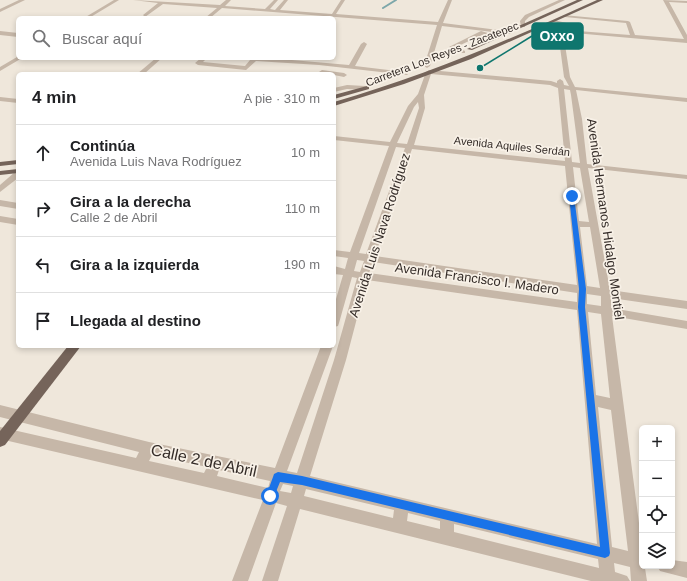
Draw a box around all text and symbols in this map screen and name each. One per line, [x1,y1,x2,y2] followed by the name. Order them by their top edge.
[16,16,336,60] search box
[364,19,521,89] street label: Carretera Los Reyes - Zacatepec
[532,23,583,49] callout: Oxxo
[30,27,52,49] icon: search
[539,28,575,44] text: Oxxo
[62,30,142,47] text: Buscar aquí
[32,88,76,107] text: 4 min
[243,91,320,106] text: A pie · 310 m
[584,117,627,321] street label: Avenida Hermanos Hidalgo Montiel
[453,134,571,158] street label: Avenida Aquiles Serdán
[70,137,135,154] text: Continúa
[32,142,54,164] icon: ahead
[291,145,320,160] text: 10 m
[346,151,413,319] street label: Avenida Luis Nava Rodríguez
[70,154,242,169] text: Avenida Luis Nava Rodríguez
[563,187,581,205] route end
[70,193,191,210] text: Gira a la derecha
[32,198,54,220] icon: right
[285,201,320,216] text: 110 m
[70,210,157,225] text: Calle 2 de Abril
[32,254,54,276] icon: left
[70,256,199,273] text: Gira a la izquierda
[284,257,320,272] text: 190 m
[394,260,560,297] street label: Avenida Francisco I. Madero
[32,310,54,332] icon: arrive
[70,312,201,329] text: Llegada al destino
[639,425,675,569] map controls
[639,425,675,461] button: +
[149,441,258,480] street label: Calle 2 de Abril
[639,461,675,497] button: −
[261,487,279,505] route start
[639,497,675,533] button: locate
[639,533,675,569] button: layers

